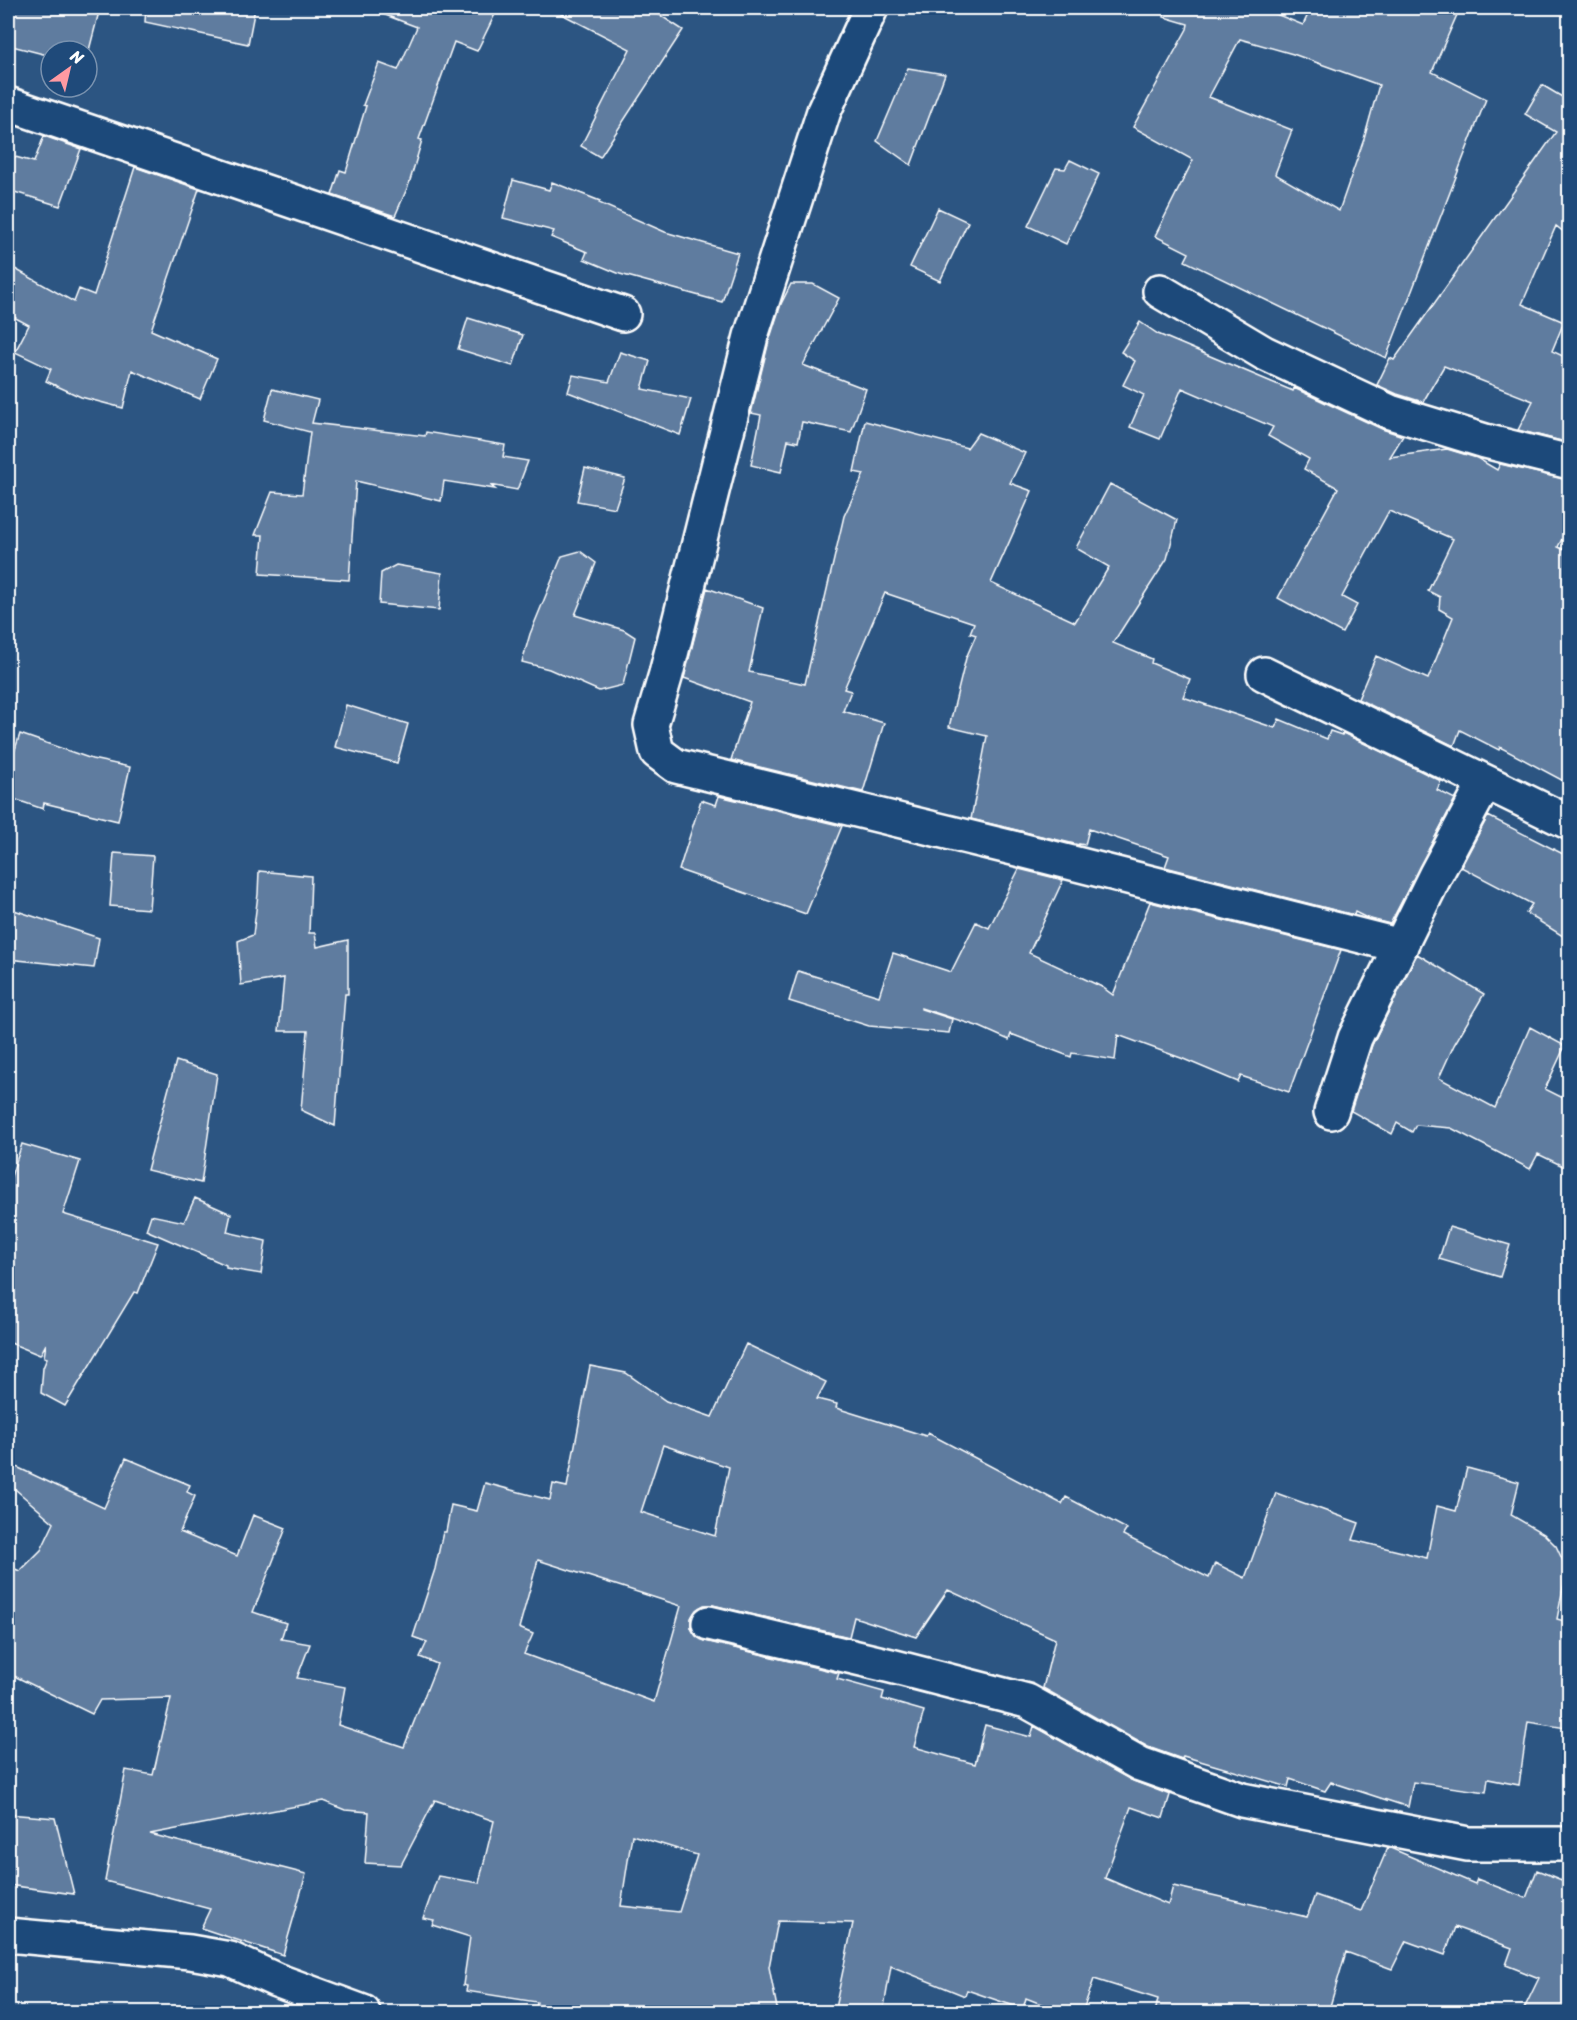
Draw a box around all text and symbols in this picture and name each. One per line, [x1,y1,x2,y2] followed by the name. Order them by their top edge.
[39,39,99,99] north arrow
[64,41,91,73] text: N

